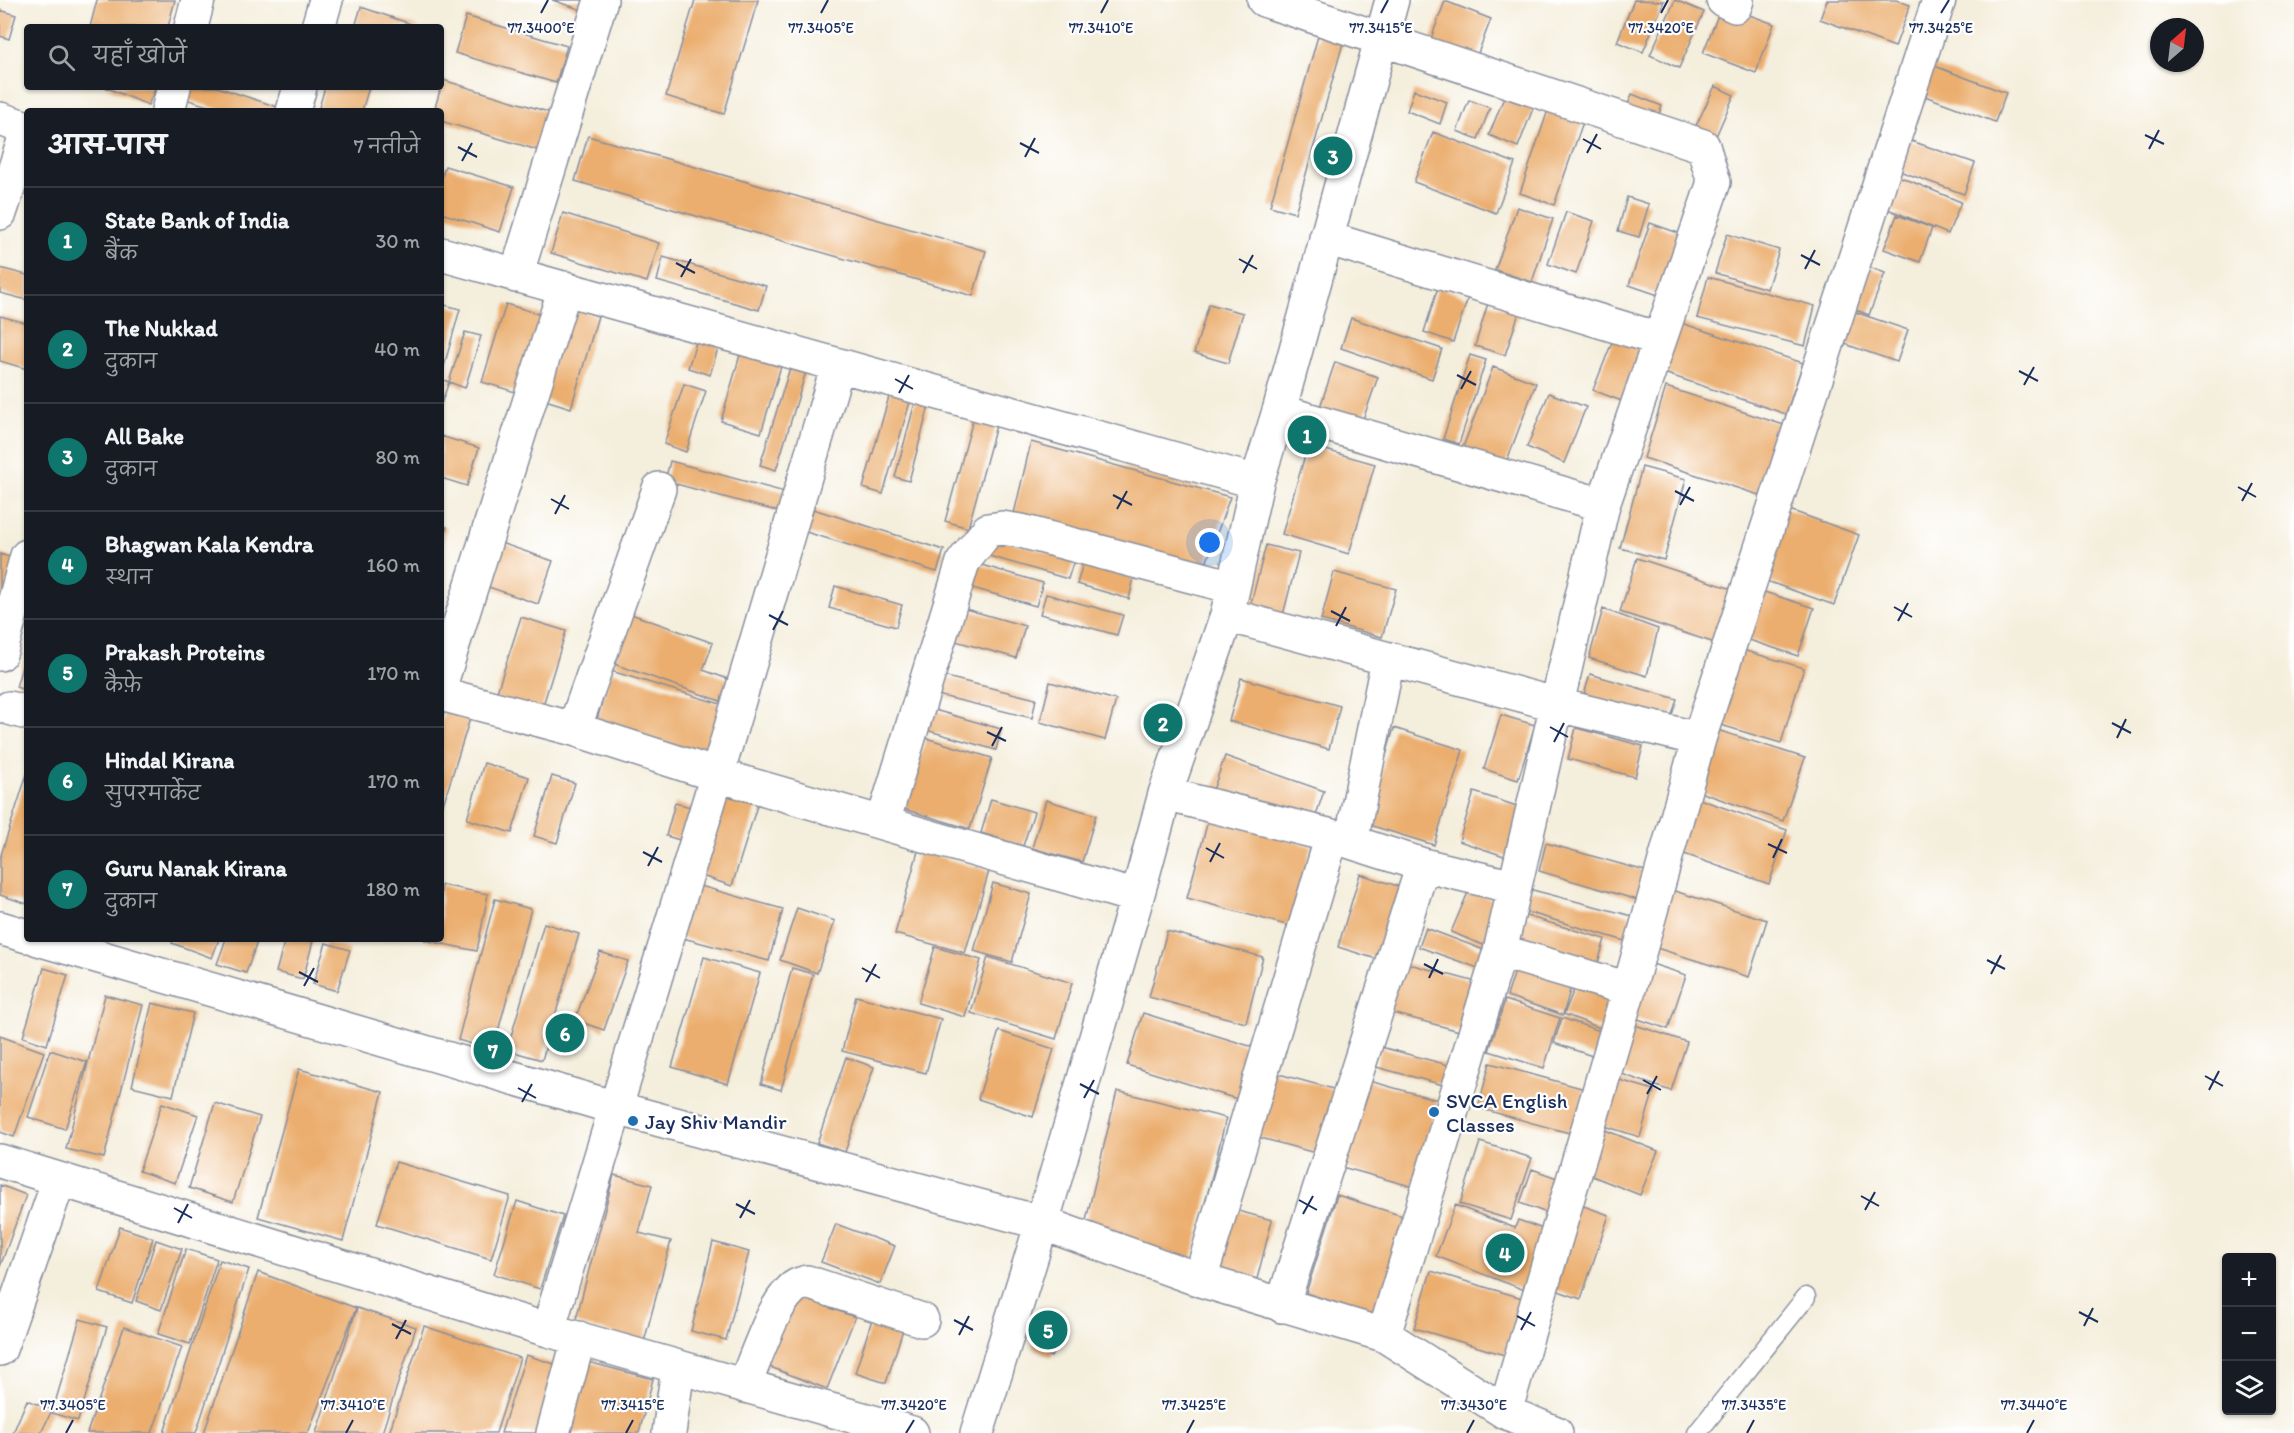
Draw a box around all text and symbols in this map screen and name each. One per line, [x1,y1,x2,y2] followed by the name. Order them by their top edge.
[2150,18,2204,72] north arrow
[508,19,574,37] text: 77.3400°E
[788,19,854,37] text: 77.3405°E
[1069,19,1133,37] text: 77.3410°E
[1349,19,1413,37] text: 77.3415°E
[1628,19,1694,37] text: 77.3420°E
[1909,19,1973,37] text: 77.3425°E
[24,24,444,90] search box
[45,41,78,74] icon: search
[93,42,187,69] text: यहाँ खोजें
[48,129,167,161] text: आस-पास
[354,134,420,158] text: 7 नतीजे
[1314,134,1352,178] pin: 3
[105,207,289,234] text: State Bank of India
[63,229,72,253] text: 1
[375,229,420,253] text: 30 m
[105,241,138,265] text: बैंक
[105,315,218,342] text: The Nukkad
[62,337,73,361] text: 2
[374,337,420,361] text: 40 m
[105,349,157,373] text: दुकान
[1288,412,1326,458] pin: 1
[105,423,184,450] text: All Bake
[62,445,73,469] text: 3
[375,445,420,469] text: 80 m
[105,457,157,481] text: दुकान
[1195,528,1224,557] your location
[105,531,314,558] text: Bhagwan Kala Kendra
[61,553,74,577] text: 4
[367,553,420,577] text: 160 m
[105,565,152,589] text: स्थान
[105,639,265,666] text: Prakash Proteins
[62,661,73,685] text: 5
[367,661,420,685] text: 170 m
[105,673,142,697] text: कैफ़े
[1144,700,1182,746] pin: 2
[105,747,234,774] text: Hindal Kirana
[62,769,73,793] text: 6
[367,769,420,793] text: 170 m
[105,781,201,805] text: सुपरमार्केट
[105,855,287,882] text: Guru Nanak Kirana
[63,877,72,901] text: 7
[366,877,420,901] text: 180 m
[105,889,157,913] text: दुकान
[546,1010,584,1056] pin: 6
[474,1028,512,1072] pin: 7
[1446,1088,1568,1137] place label: SVCA English Classes
[1427,1105,1441,1119] marker: SVCA English Classes
[645,1109,787,1134] place label: Jay Shiv Mandir
[626,1114,640,1128] marker: Jay Shiv Mandir
[1486,1230,1524,1276] pin: 4
[2222,1253,2276,1415] map controls
[2222,1253,2276,1307] button: +
[2222,1307,2276,1361] button: −
[1028,1308,1068,1352] pin: 5
[2222,1361,2276,1415] button: layers
[40,1396,106,1414] text: 77.3405°E
[321,1396,385,1414] text: 77.3410°E
[601,1396,665,1414] text: 77.3415°E
[881,1396,947,1414] text: 77.3420°E
[1162,1396,1226,1414] text: 77.3425°E
[1441,1396,1507,1414] text: 77.3430°E
[1722,1396,1786,1414] text: 77.3435°E
[2001,1396,2067,1414] text: 77.3440°E

